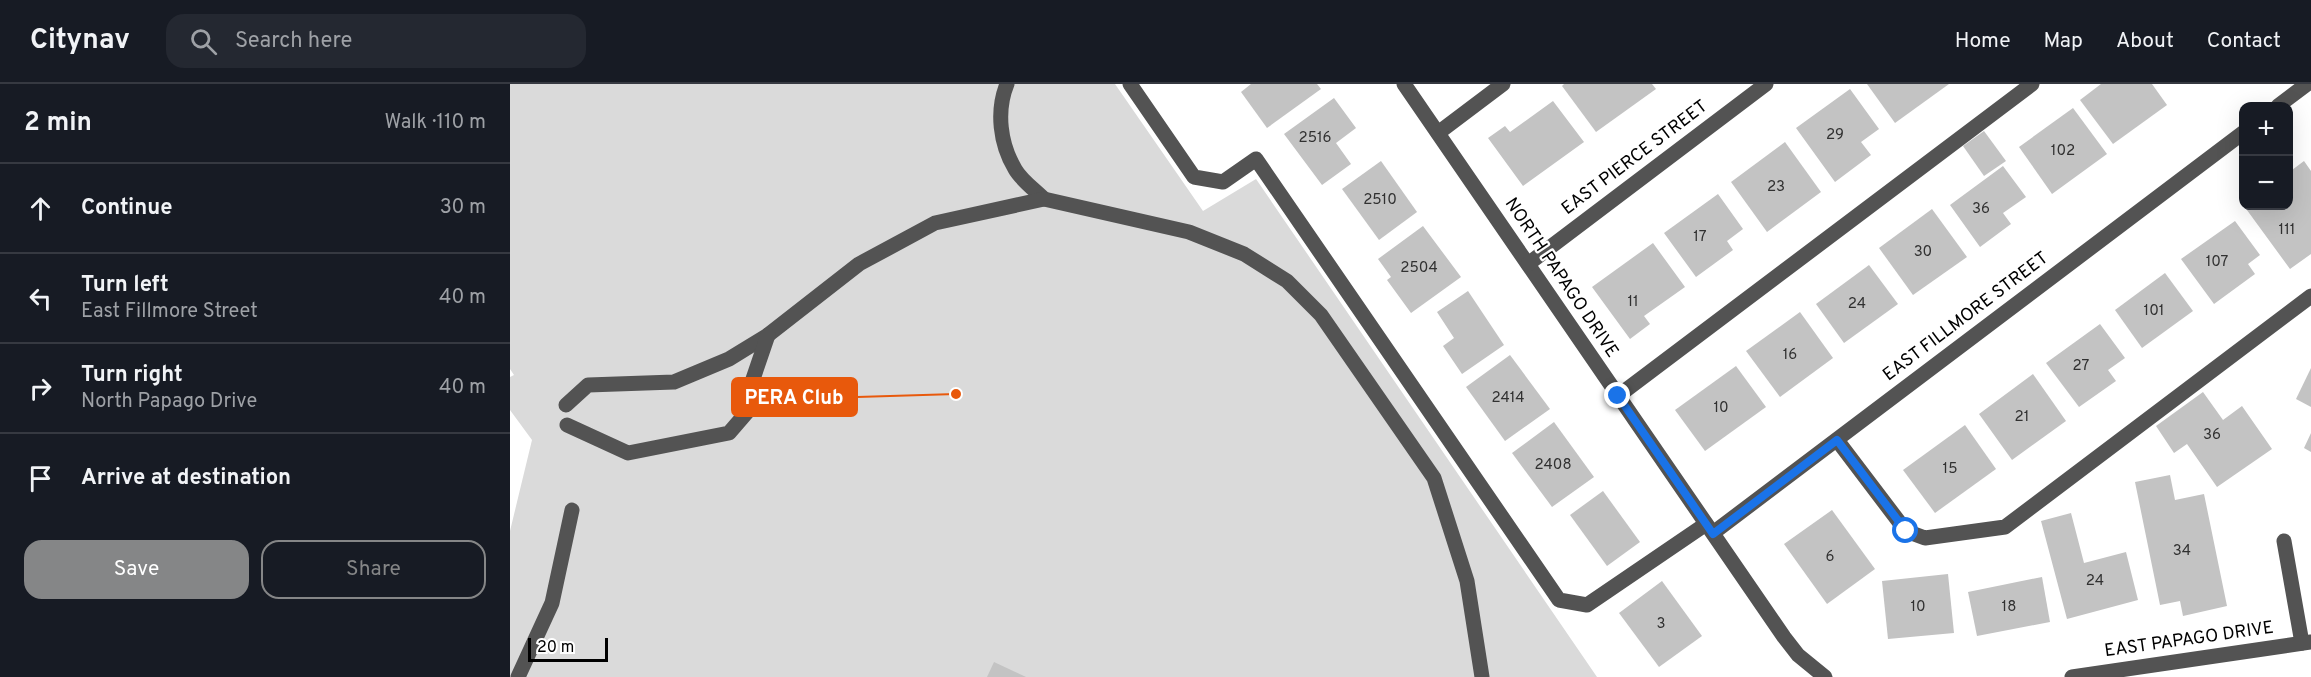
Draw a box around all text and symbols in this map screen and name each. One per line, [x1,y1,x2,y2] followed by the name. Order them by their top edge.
[166,14,586,68] search box
[30,23,130,59] text: Citynav
[187,25,220,58] icon: search
[235,28,352,55] text: Search here
[1955,28,2011,55] text: Home
[2044,28,2083,55] text: Map
[2116,28,2174,55] text: About
[2207,28,2281,55] text: Contact
[1557,95,1713,221] street label: EAST PIERCE STREET
[2239,102,2293,210] map controls
[2239,102,2293,156] button: +
[24,107,92,140] text: 2 min
[385,110,486,136] text: Walk · 110 m
[1826,126,1844,145] house number: 29
[1298,129,1332,148] house number: 2516
[2051,142,2075,161] house number: 102
[2239,156,2293,210] button: −
[1767,178,1785,197] house number: 23
[1363,191,1397,210] house number: 2510
[24,192,57,225] icon: ahead
[1499,194,1623,362] street label: NORTH PAPAGO DRIVE
[81,195,172,222] text: Continue
[440,195,486,221] text: 30 m
[1972,200,1990,219] house number: 36
[2279,221,2295,240] house number: 111
[1693,228,1707,247] house number: 17
[1914,243,1932,262] house number: 30
[1879,247,2053,387] street label: EAST FILLMORE STREET
[2206,253,2228,272] house number: 107
[1400,259,1438,278] house number: 2504
[81,272,169,299] text: Turn left
[24,282,57,315] icon: left
[439,285,486,311] text: 40 m
[1627,293,1639,312] house number: 11
[1848,295,1866,314] house number: 24
[81,299,258,325] text: East Fillmore Street
[2144,302,2164,321] house number: 101
[1783,346,1797,365] house number: 16
[2073,357,2090,376] house number: 27
[81,362,183,389] text: Turn right
[24,372,57,405] icon: right
[439,375,486,401] text: 40 m
[732,378,857,416] callout: PERA Club
[1604,382,1630,408] route end
[744,386,844,412] text: PERA Club
[81,389,257,415] text: North Papago Drive
[1492,389,1524,408] house number: 2414
[1713,399,1729,418] house number: 10
[2015,408,2029,427] house number: 21
[2203,426,2221,445] house number: 36
[1534,456,1572,475] house number: 2408
[1943,460,1957,479] house number: 15
[24,462,57,495] icon: arrive
[81,465,291,492] text: Arrive at destination
[1892,517,1918,543] route start
[24,540,249,599] button: Save
[261,540,486,599] button: Share
[2173,542,2191,561] house number: 34
[1826,548,1835,567] house number: 6
[2086,572,2104,591] house number: 24
[1910,598,1926,617] house number: 10
[2002,598,2016,617] house number: 18
[1656,615,1666,634] house number: 3
[2103,617,2275,663] street label: EAST PAPAGO DRIVE
[528,635,608,662] scale bar
[537,638,574,658] text: 20 m

